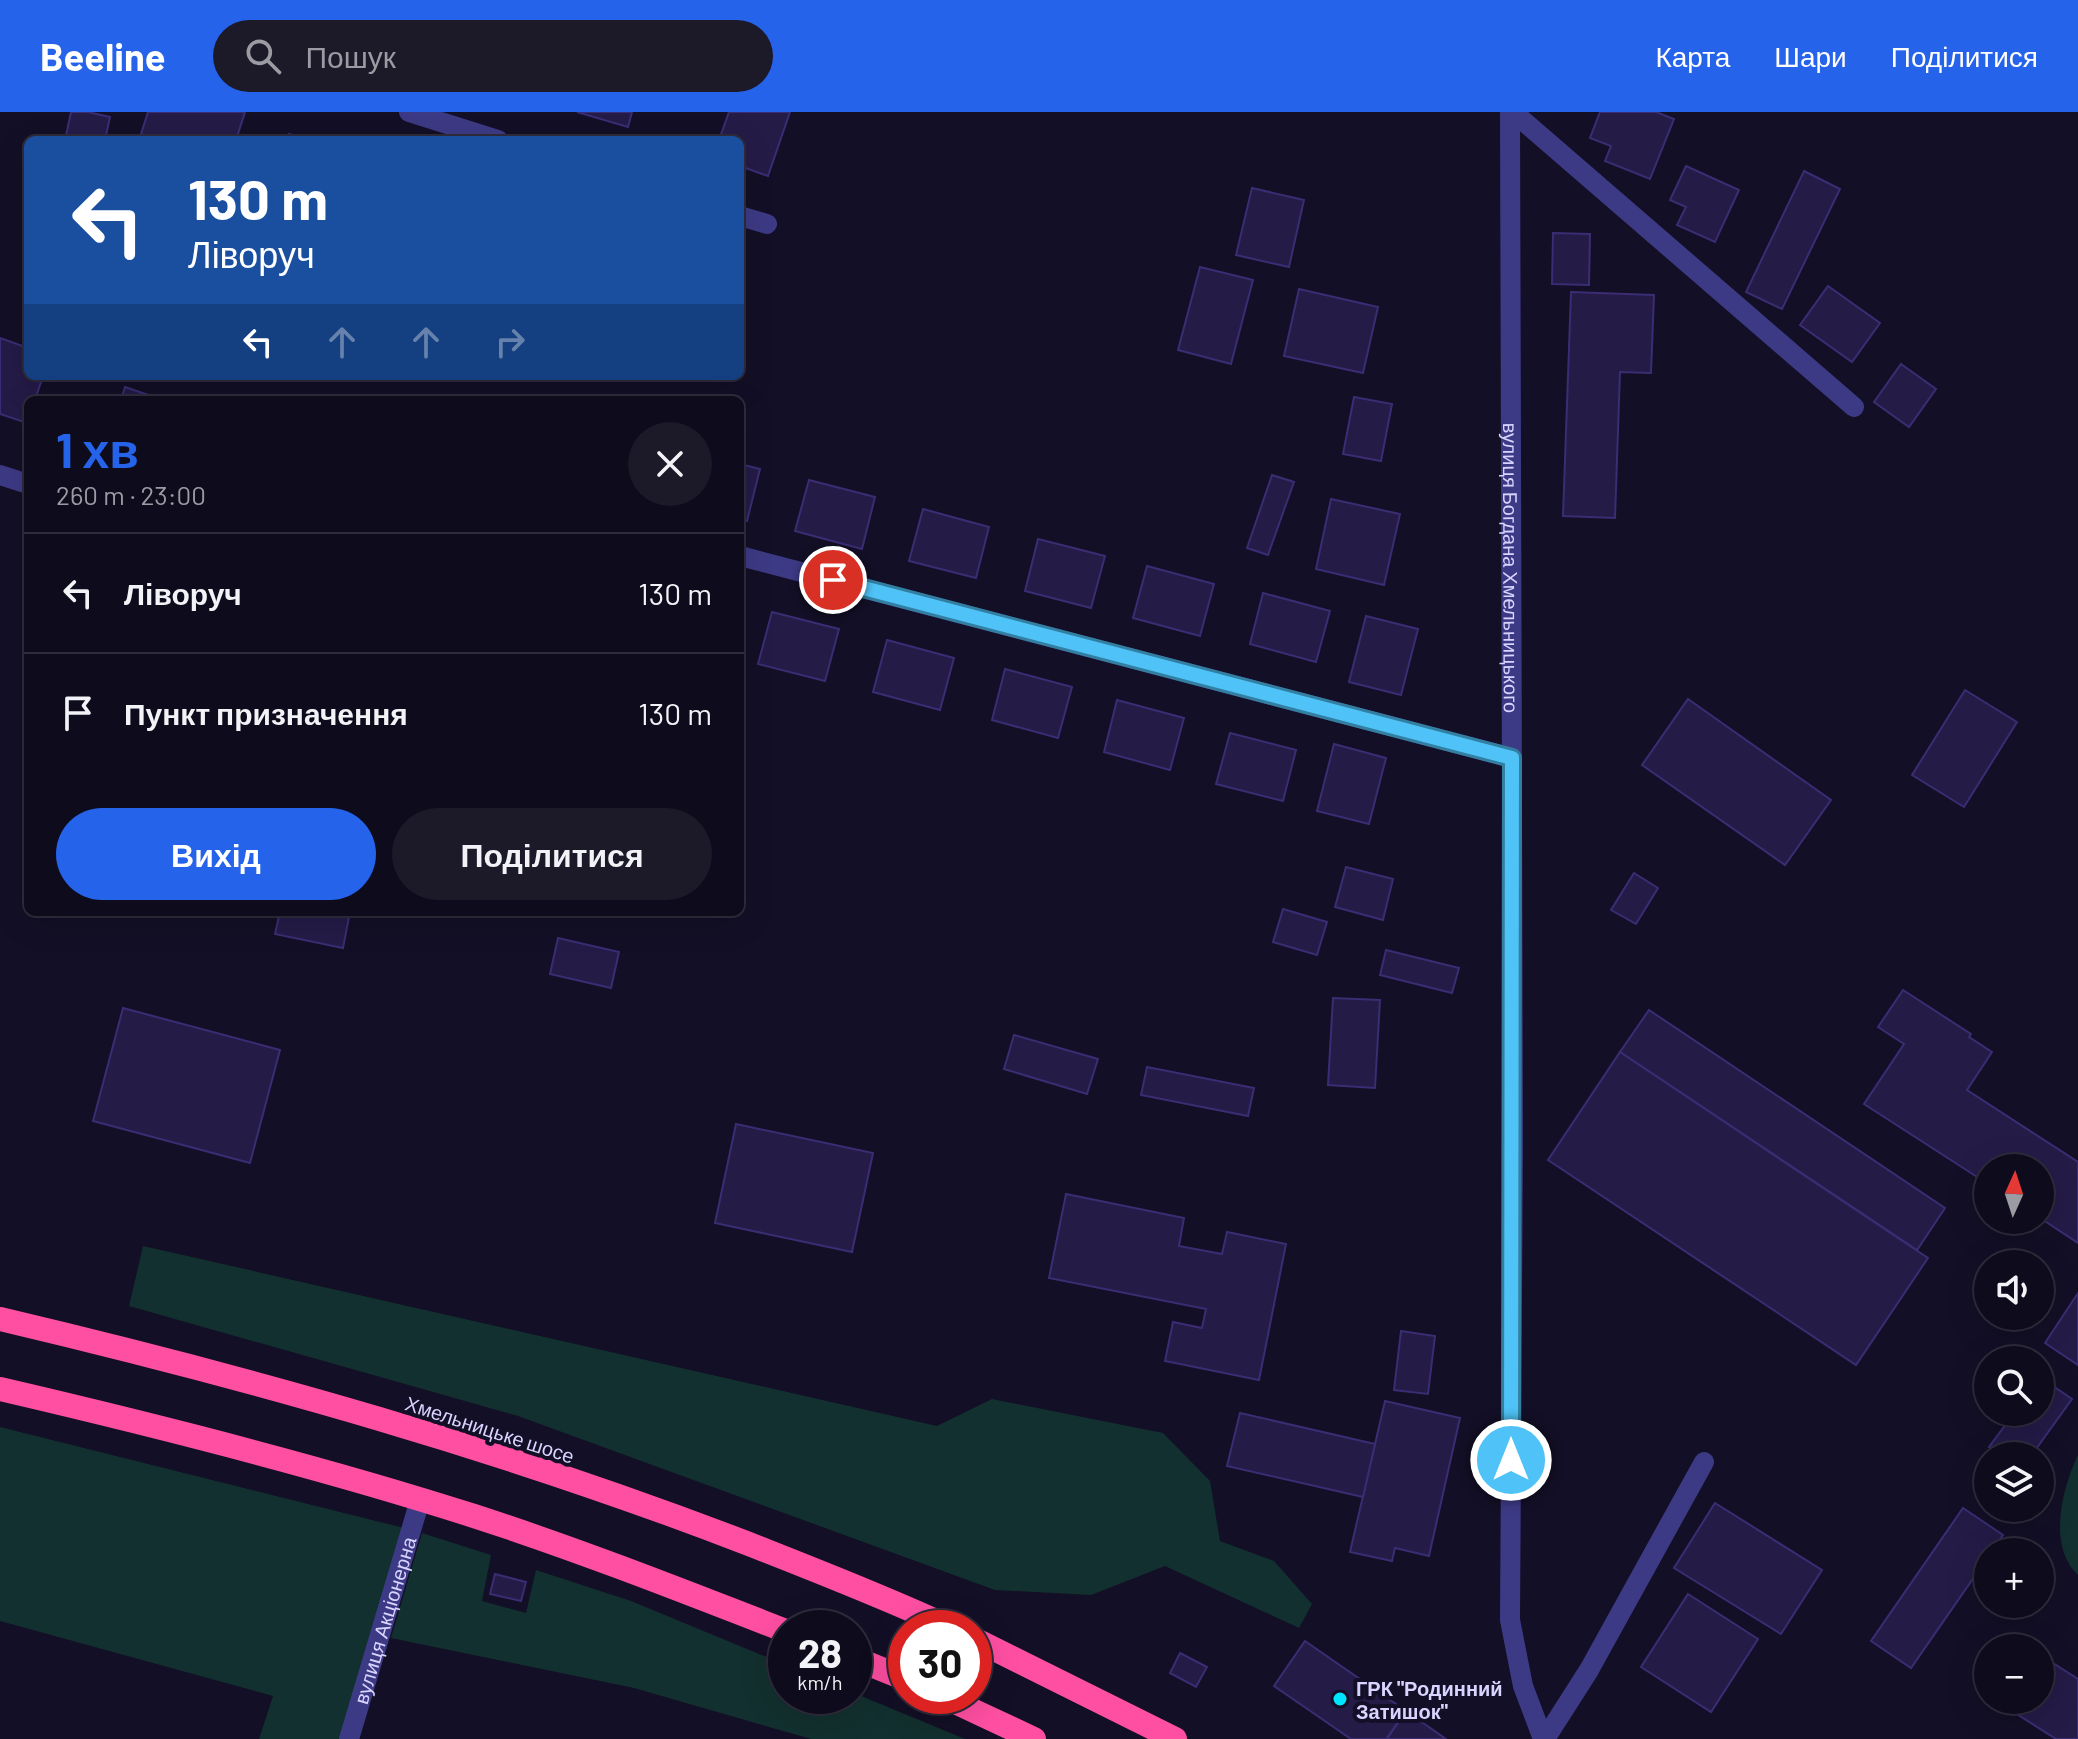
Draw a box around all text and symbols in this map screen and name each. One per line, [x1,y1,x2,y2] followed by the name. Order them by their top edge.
[213,20,773,92] search box
[40,33,165,79] text: Beeline
[241,34,285,78] icon: search
[305,38,396,74] text: Пошук
[1655,39,1730,73] text: Карта
[1774,39,1847,73] text: Шари
[1891,39,2038,73] text: Поділитися
[188,164,328,231] text: 130 m
[56,168,160,272] icon: left
[188,232,315,275] text: Ліворуч
[236,320,280,364] icon: left
[320,320,364,364] icon: ahead
[404,320,448,364] icon: ahead
[488,320,532,364] icon: right
[56,420,139,478] text: 1 хв
[628,422,712,506] button: close
[1499,423,1524,713] street label: вулиця Богдана Хмельницького
[56,479,206,510] text: 260 m · 23:00
[799,546,867,614] pin
[811,558,855,602] icon: arrive
[56,571,100,615] icon: left
[124,575,242,611] text: Ліворуч
[638,575,712,611] text: 130 m
[56,691,100,735] icon: arrive
[124,695,408,731] text: Пункт призначення
[638,695,712,731] text: 130 m
[56,808,376,900] button: Вихід
[392,808,712,900] button: Поділитися
[1974,1154,2054,1234] north arrow
[1974,1154,2054,1714] map controls
[1974,1250,2054,1330] button: sound
[1974,1346,2054,1426] button: search
[403,1390,577,1468] street label: Хмельницьке шосе
[1469,1418,1553,1502] position arrow
[1974,1442,2054,1522] button: layers
[348,1533,421,1707] street label: вулиця Акціонерна
[1974,1538,2054,1618] button: +
[888,1610,992,1714] speed limit sign: 30
[798,1628,842,1676] text: 28
[1974,1634,2054,1714] button: −
[797,1670,843,1694] text: km/h
[1356,1676,1503,1723] place label: ГРК "Родинний Затишок"
[1331,1690,1349,1708] marker: ГРК "Родинний Затишок"

